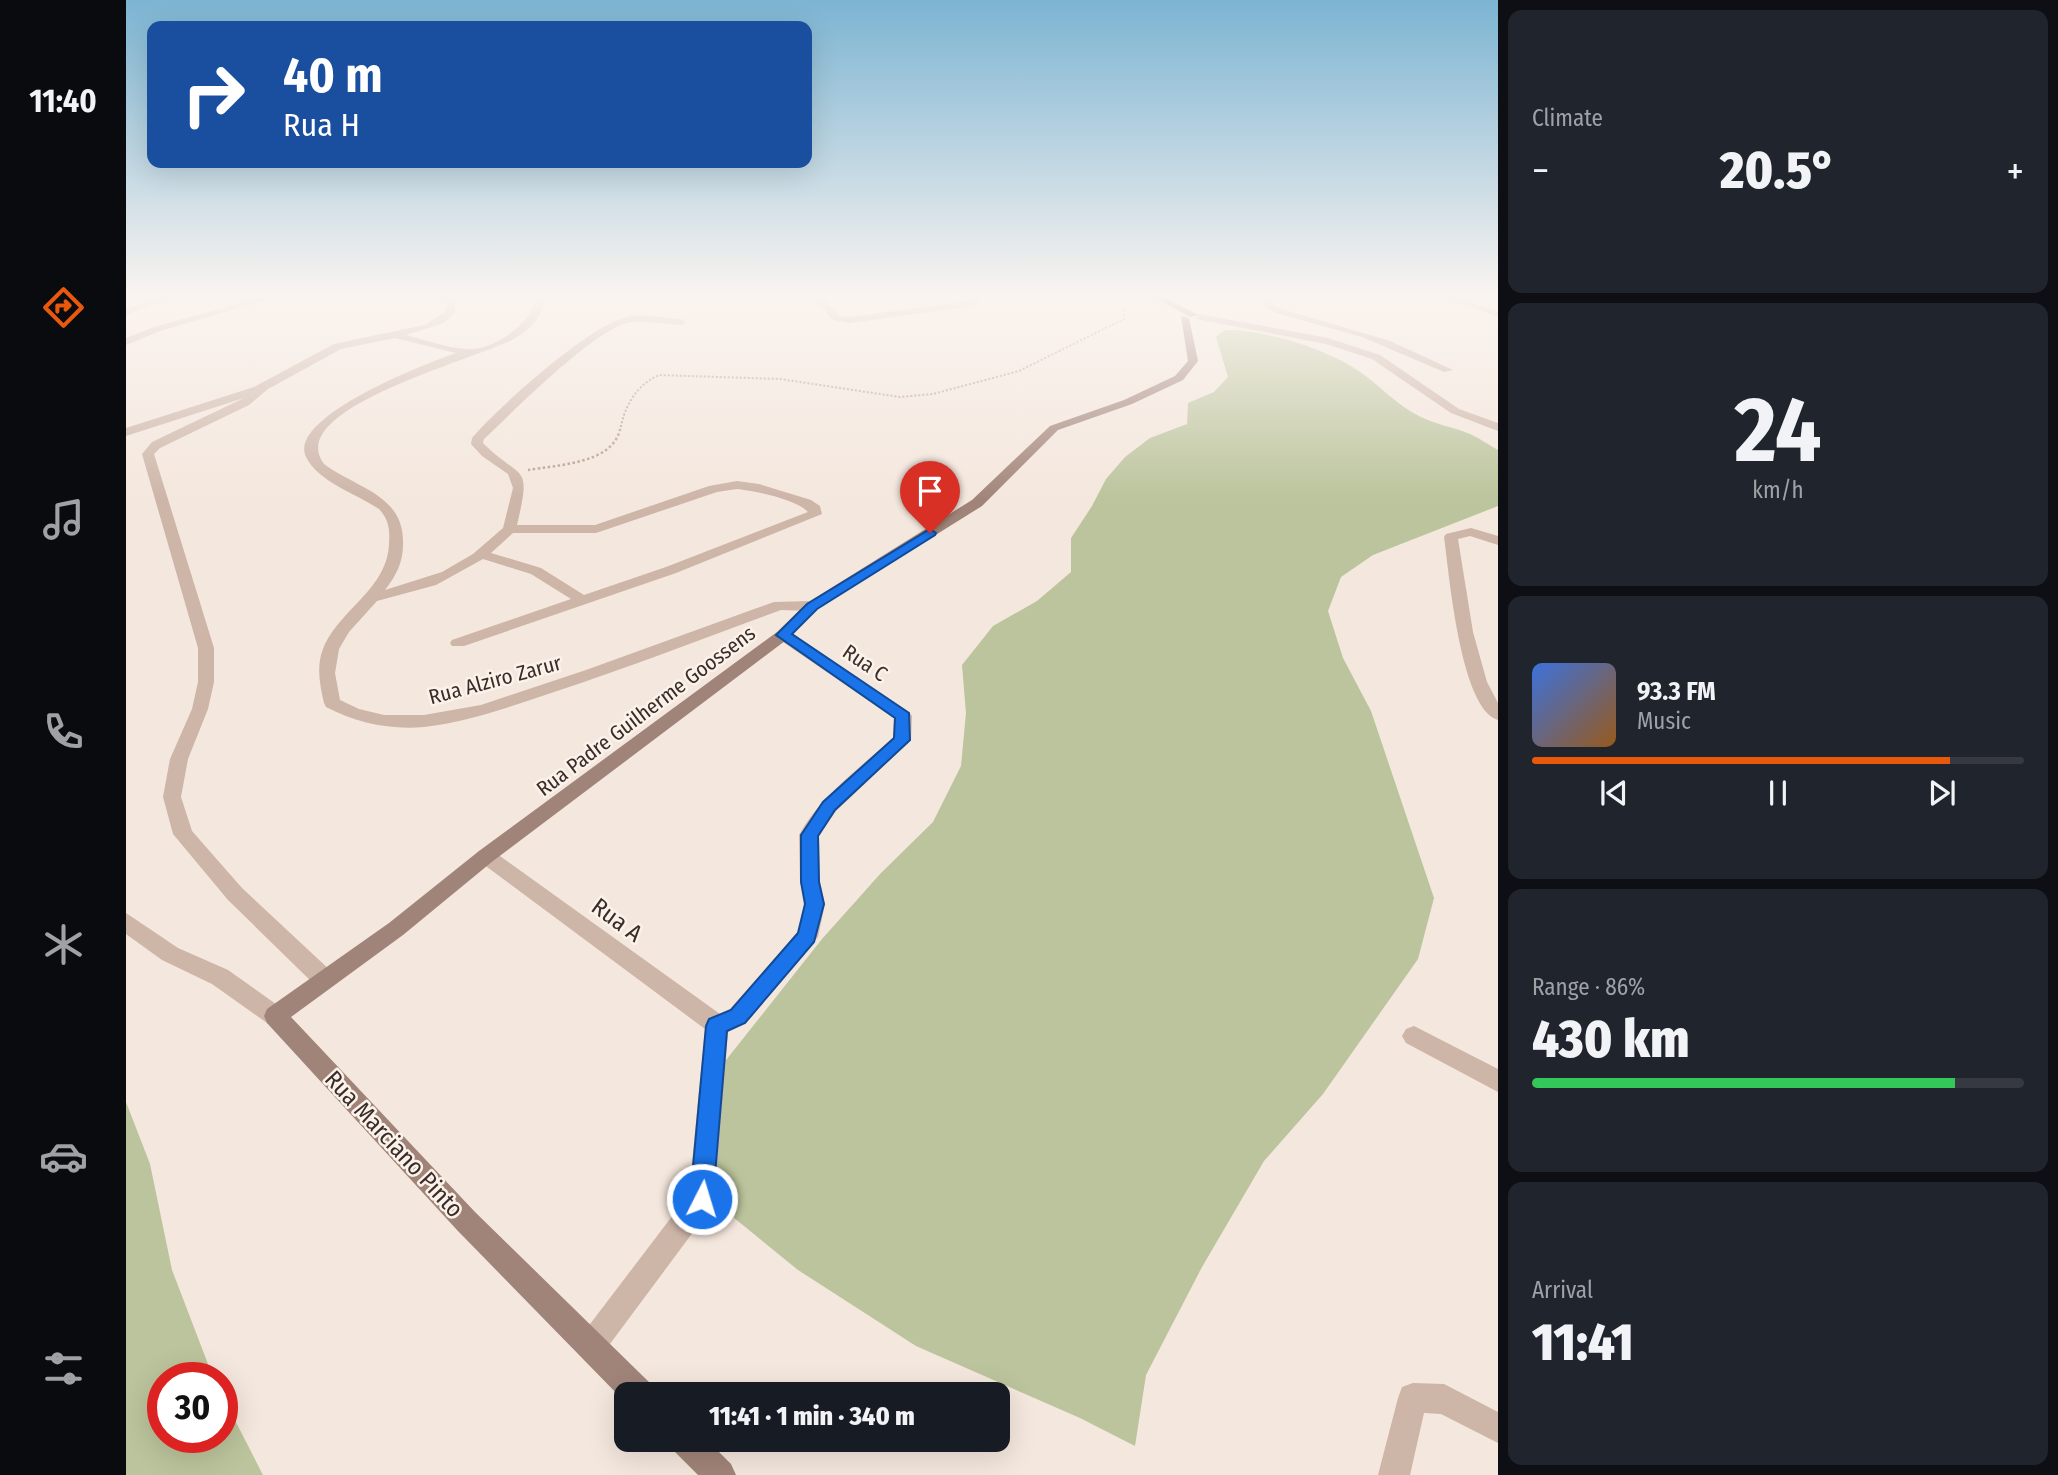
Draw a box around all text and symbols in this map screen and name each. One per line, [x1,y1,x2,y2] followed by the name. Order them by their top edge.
[283,46,383,105] text: 40 m
[168,49,259,140] icon: right
[29,82,97,120] text: 11:40
[1532,104,1603,132] text: Climate
[283,106,360,144] text: Rua H
[1720,139,1836,202] text: 20.5°
[1532,148,1549,194] text: −
[2007,148,2024,194] text: +
[39,283,88,332] icon: directions
[1734,376,1822,485] text: 24
[900,461,960,533] pin
[911,472,949,510] icon: arrive
[1752,476,1804,504] text: km/h
[39,495,88,544] icon: music
[531,620,761,802] street label: Rua Padre Guilherme Goossens
[838,639,893,687] street label: Rua C
[426,650,565,710] street label: Rua Alziro Zarur
[1637,676,1716,707] text: 93.3 FM
[39,707,88,756] icon: phone
[1637,707,1691,735] text: Music
[1595,774,1633,812] icon: previous
[1759,774,1797,812] icon: pause
[1923,774,1961,812] icon: next
[586,892,648,948] street label: Rua A
[39,920,88,969] icon: climate
[1532,973,1645,1001] text: Range · 86%
[1532,1008,1690,1071] text: 430 km
[319,1065,469,1223] street label: Rua Marciano Pinto
[39,1132,88,1181] icon: car
[665,1162,739,1236] position arrow
[1532,1276,1593,1304] text: Arrival
[1532,1311,1634,1374] text: 11:41
[39,1344,88,1393] icon: filters
[147,1362,238,1453] speed limit sign: 30
[709,1401,915,1432] text: 11:41 · 1 min · 340 m

